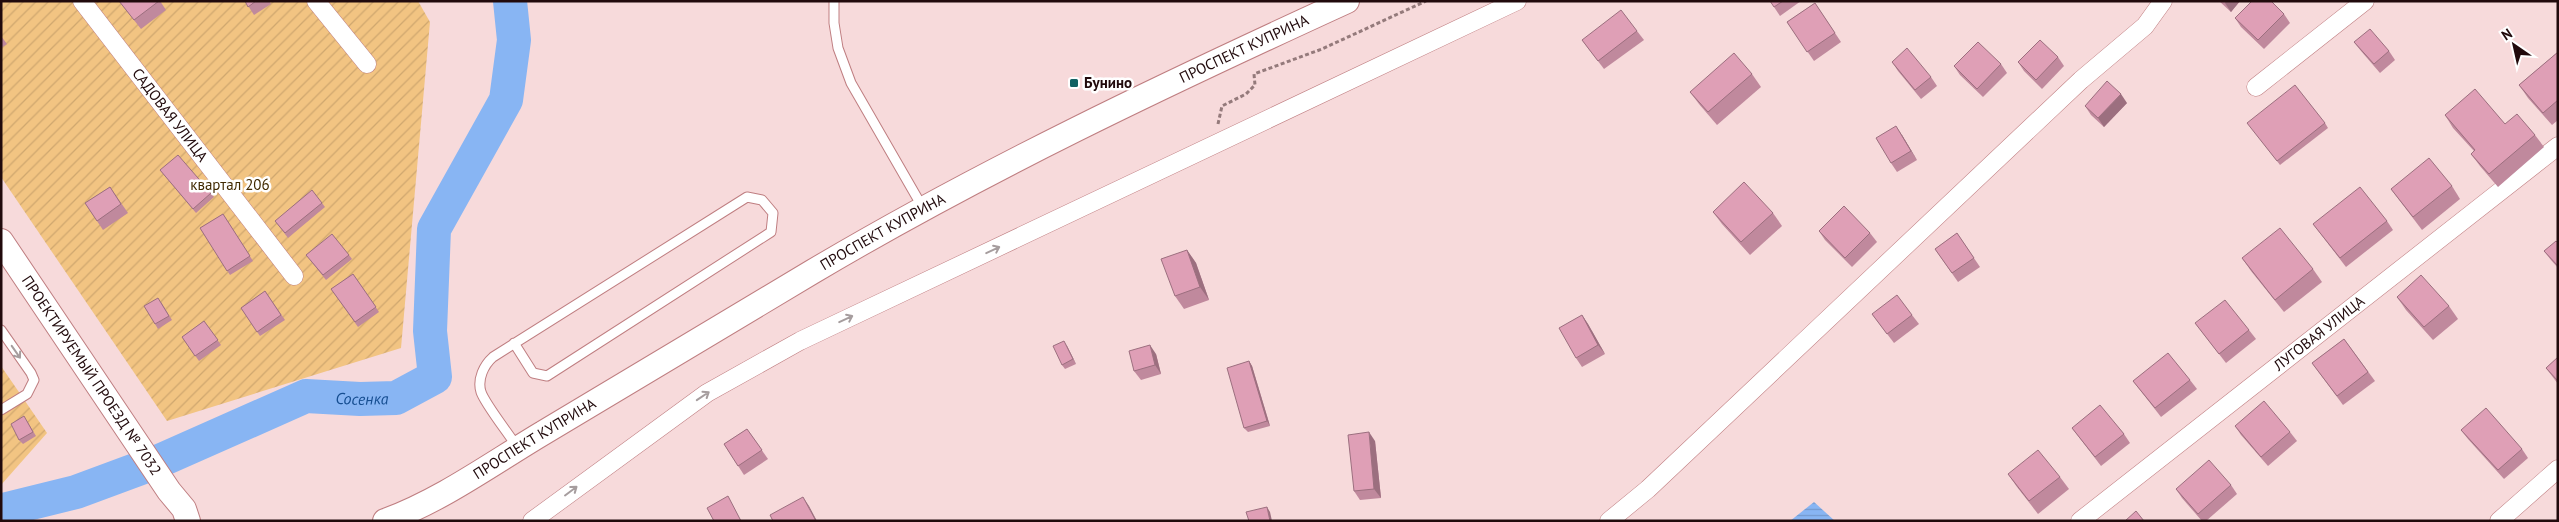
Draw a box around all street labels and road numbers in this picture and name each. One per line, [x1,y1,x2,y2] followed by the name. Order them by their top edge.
[1176,10,1312,87] street label: ПРОСПЕКТ КУПРИНА
[128,64,212,165] street label: САДОВАЯ УЛИЦА
[817,189,948,274] street label: ПРОСПЕКТ КУПРИНА
[18,272,166,479] street label: ПРОЕКТИРУЕМЫЙ ПРОЕЗД № 7032
[2269,291,2368,375] street label: ЛУГОВАЯ УЛИЦА
[469,393,599,483] street label: ПРОСПЕКТ КУПРИНА

